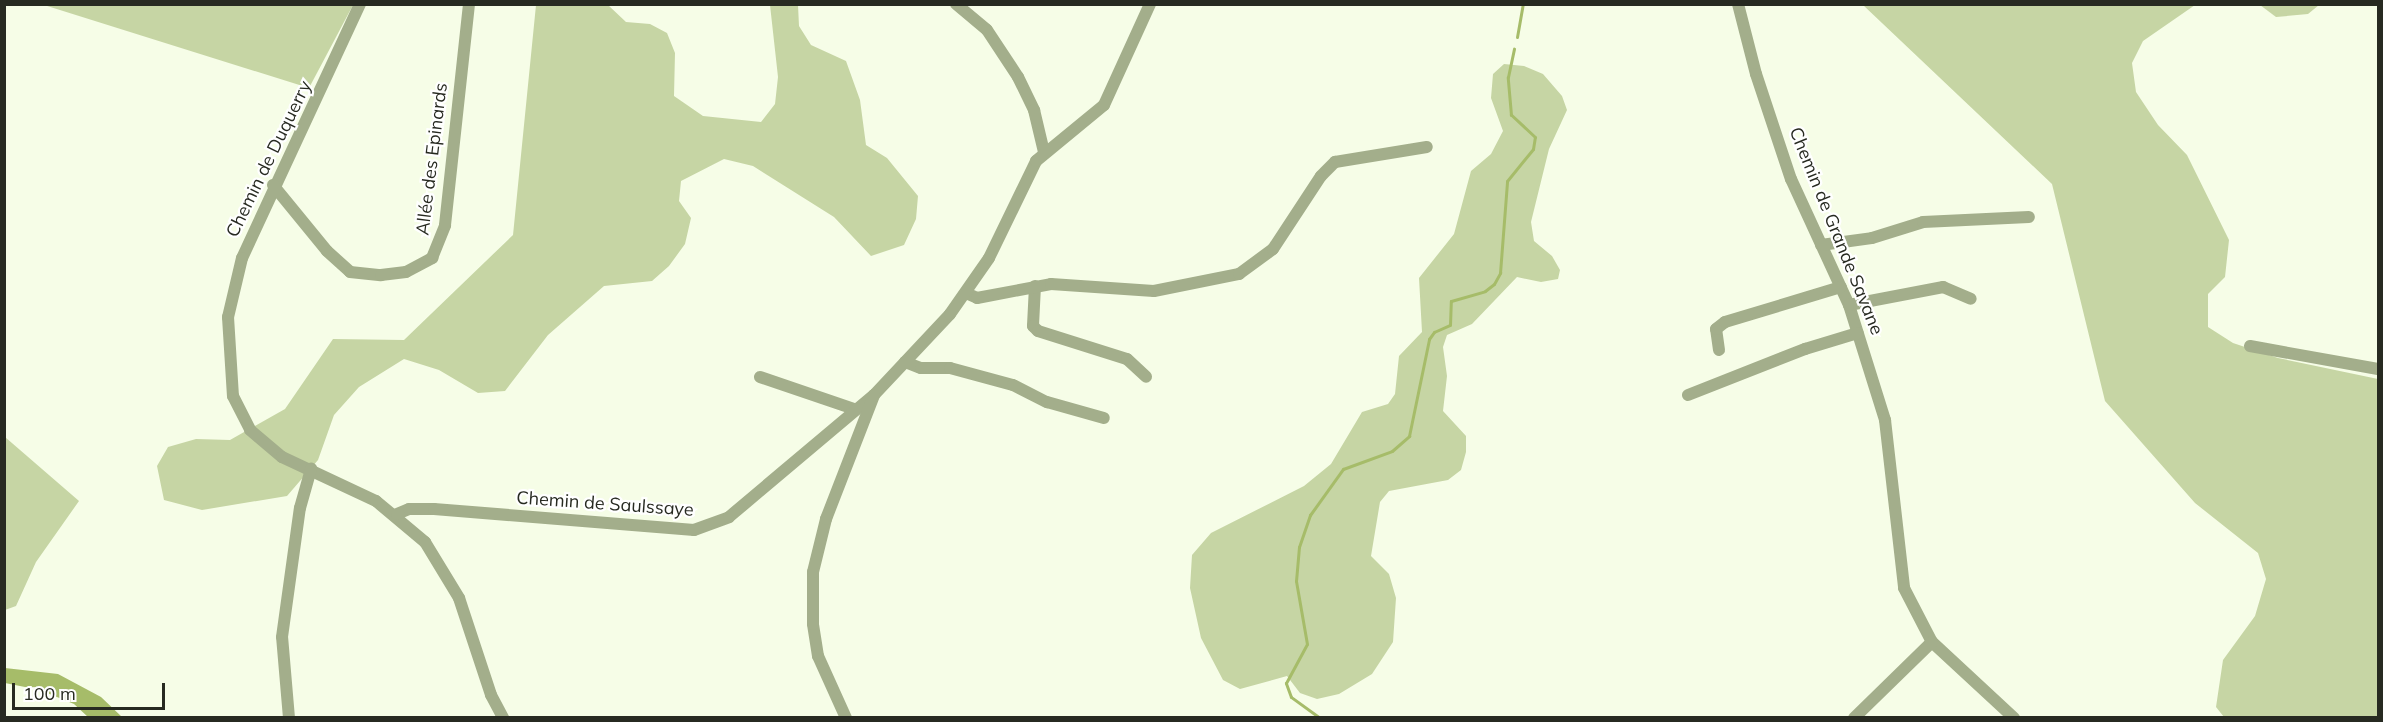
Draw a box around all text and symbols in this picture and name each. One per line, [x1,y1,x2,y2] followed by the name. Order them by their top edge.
[222,77,316,241] street label: Chemin de Duquerry
[412,82,452,236] street label: Allée des Epinards
[1784,124,1888,338] street label: Chemin de Grande Savane
[516,487,694,521] street label: Chemin de Saulssaye
[15,671,168,709] scale bar
[23,682,76,705] text: 100 m

